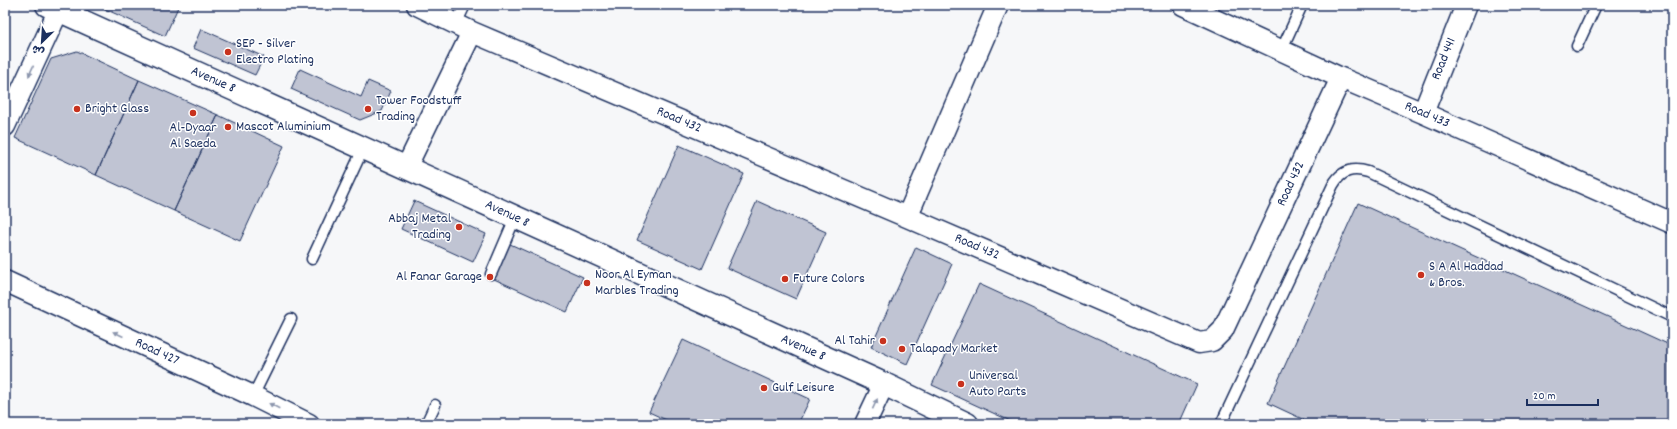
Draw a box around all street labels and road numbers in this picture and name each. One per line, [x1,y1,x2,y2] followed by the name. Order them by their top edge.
[1426,35,1462,83] street label: Road 441
[187,61,239,99] street label: Avenue 8
[1401,96,1453,134] street label: Road 433
[653,102,705,138] street label: Road 432
[1272,158,1310,210] street label: Road 432
[481,195,533,233] street label: Avenue 8
[951,229,1003,265] street label: Road 432
[777,329,829,367] street label: Avenue 8
[132,333,182,371] street label: Road 427

